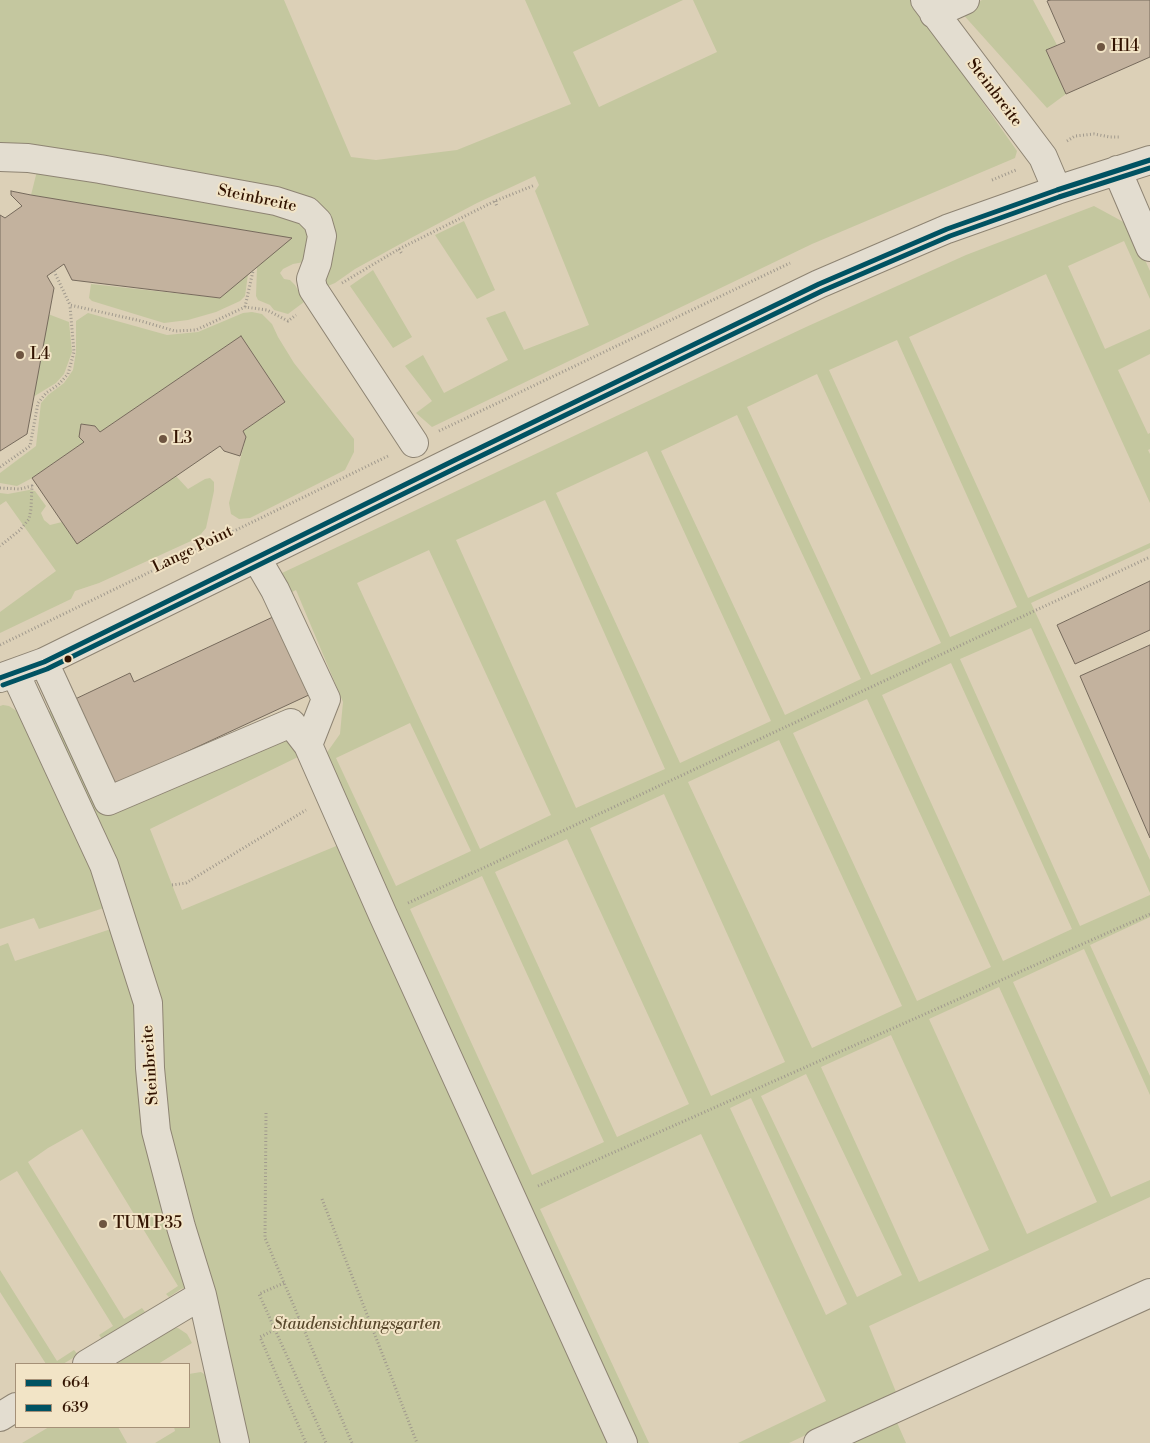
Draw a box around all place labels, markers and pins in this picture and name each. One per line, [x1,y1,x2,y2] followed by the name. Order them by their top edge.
[1111,37,1140,57] place label: H14
[1095,41,1107,53] marker: H14
[30,345,50,365] place label: L4
[14,349,26,361] marker: L4
[173,429,192,449] place label: L3
[157,433,169,445] marker: L3
[63,654,73,664] unlabelled marker
[113,1214,182,1234] place label: TUM P35
[97,1218,109,1230] marker: TUM P35

